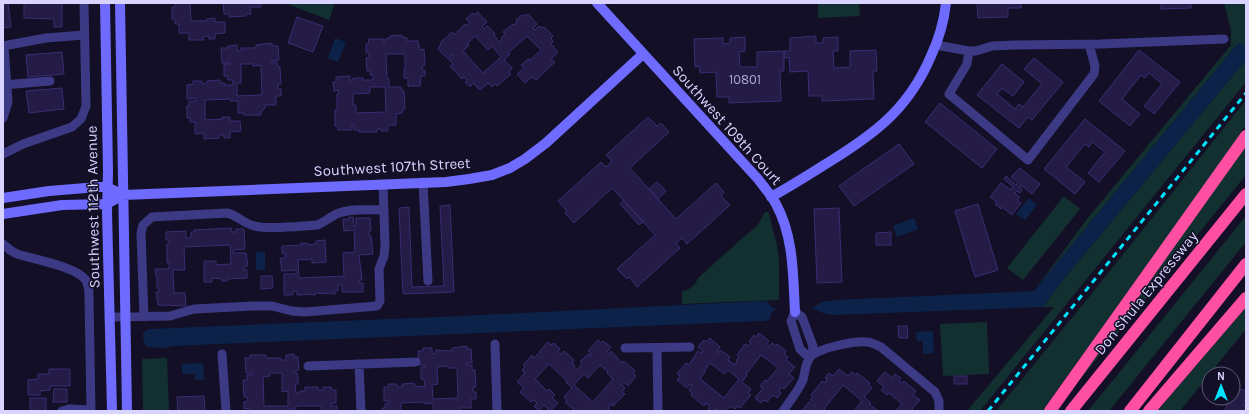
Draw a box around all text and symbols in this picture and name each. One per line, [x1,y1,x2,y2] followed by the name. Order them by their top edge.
[668,61,786,189] street label: Southwest 109th Court
[729,72,761,87] house number: 10801
[83,125,103,289] street label: Southwest 112th Avenue
[313,154,471,180] street label: Southwest 107th Street
[1091,228,1201,358] street label: Don Shula Expressway
[1201,366,1241,406] north arrow
[1217,370,1225,383] text: N

